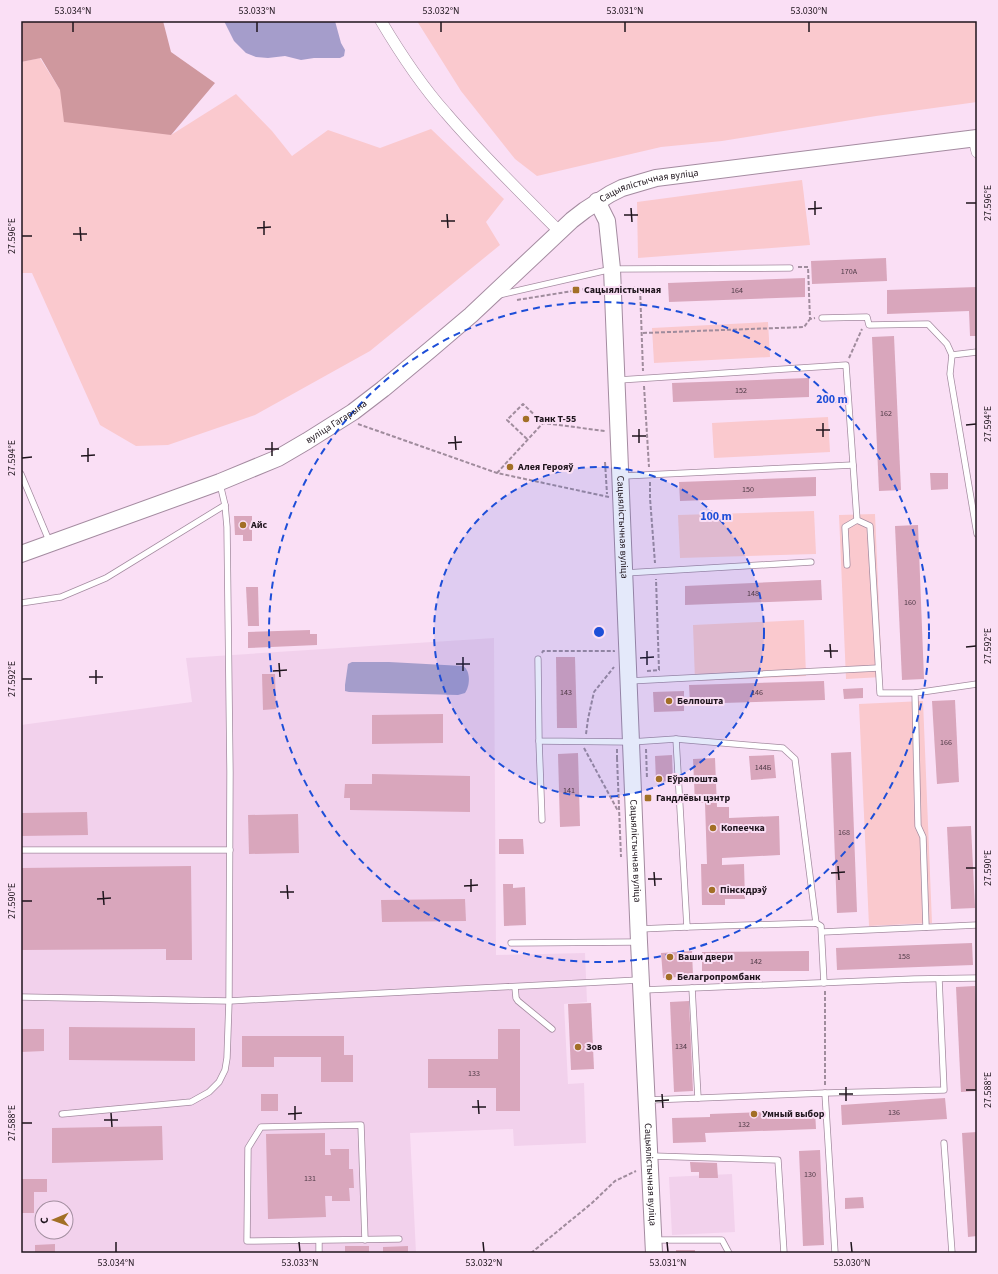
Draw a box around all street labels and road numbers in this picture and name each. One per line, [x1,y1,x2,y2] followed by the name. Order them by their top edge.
[597,166,699,206] street label: Сацыялістычная вуліца
[303,397,370,447] street label: вуліца Гагарына
[613,475,631,579] street label: Сацыялістычная вуліца
[626,799,644,903] street label: Сацыялістычная вуліца
[641,1123,660,1226] street label: Сацыялістычная вуліца

